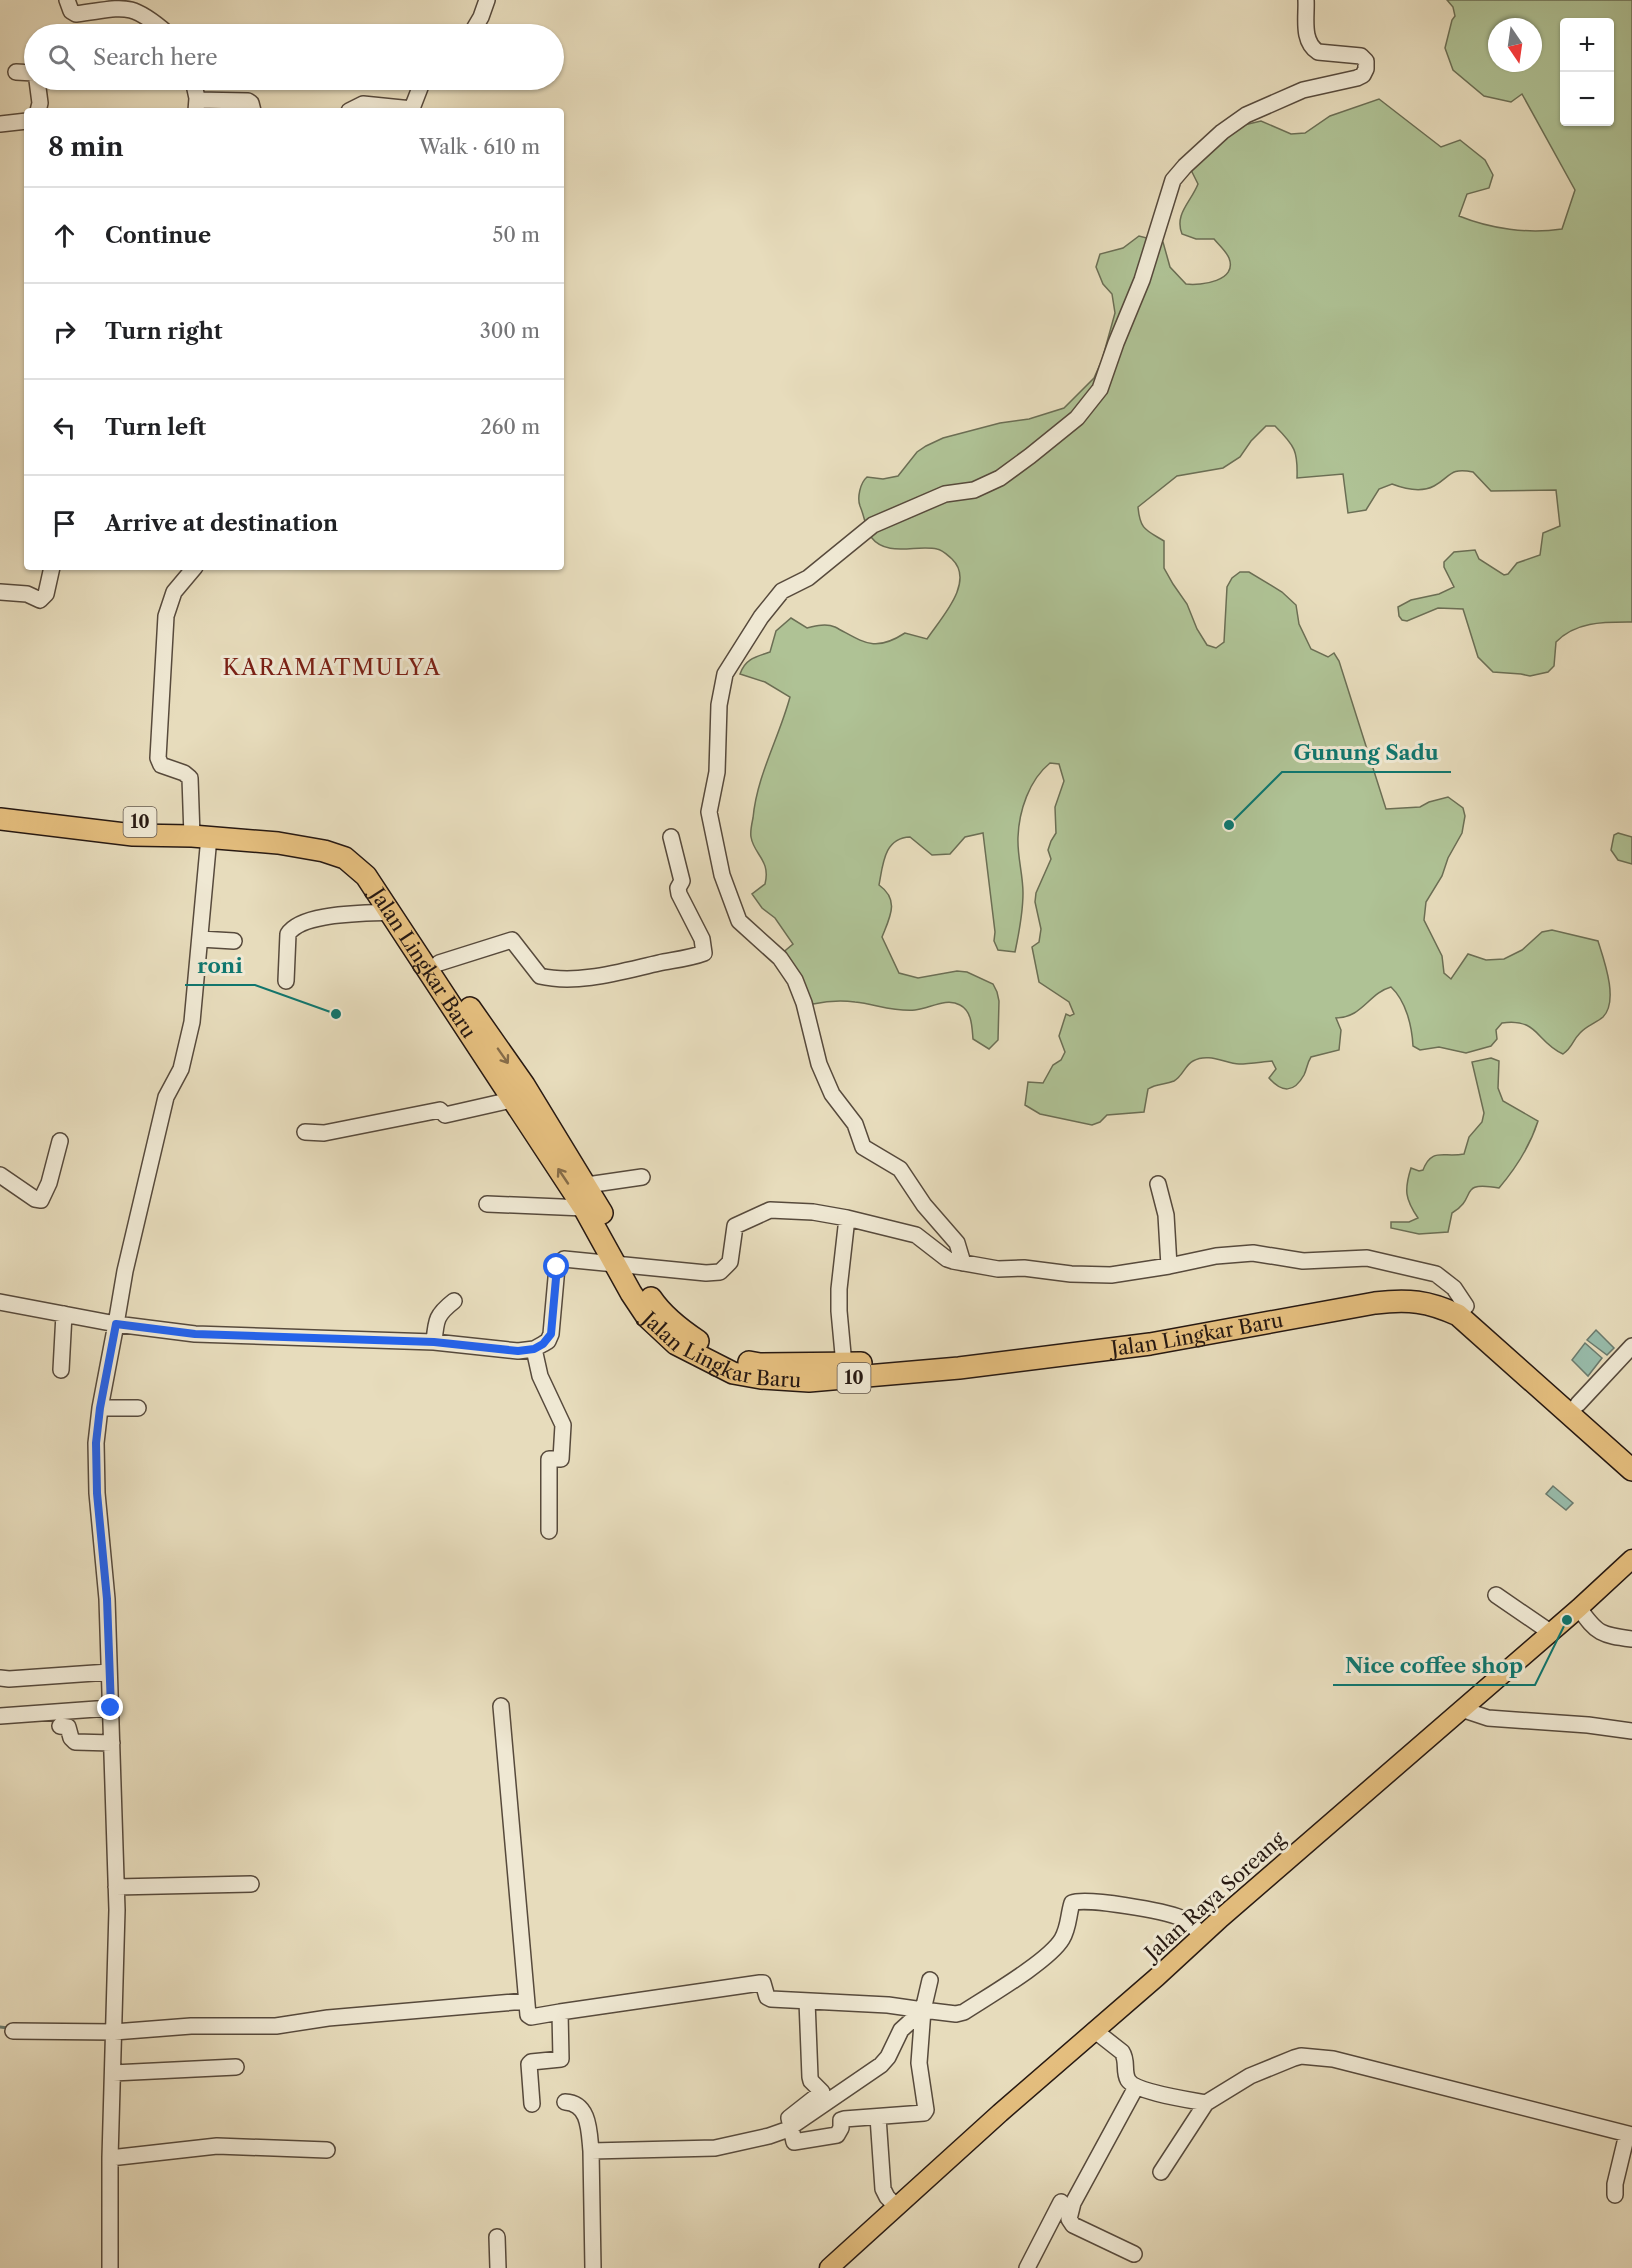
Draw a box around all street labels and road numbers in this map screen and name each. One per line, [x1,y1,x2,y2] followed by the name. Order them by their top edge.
[124,807,156,837] road number: 10
[364,881,481,1043] street label: Jalan Lingkar Baru
[635,1305,802,1392] street label: Jalan Lingkar Baru
[1107,1308,1285,1361] street label: Jalan Lingkar Baru
[838,1363,870,1393] road number: 10
[1138,1827,1290,1967] street label: Jalan Raya Soreang

